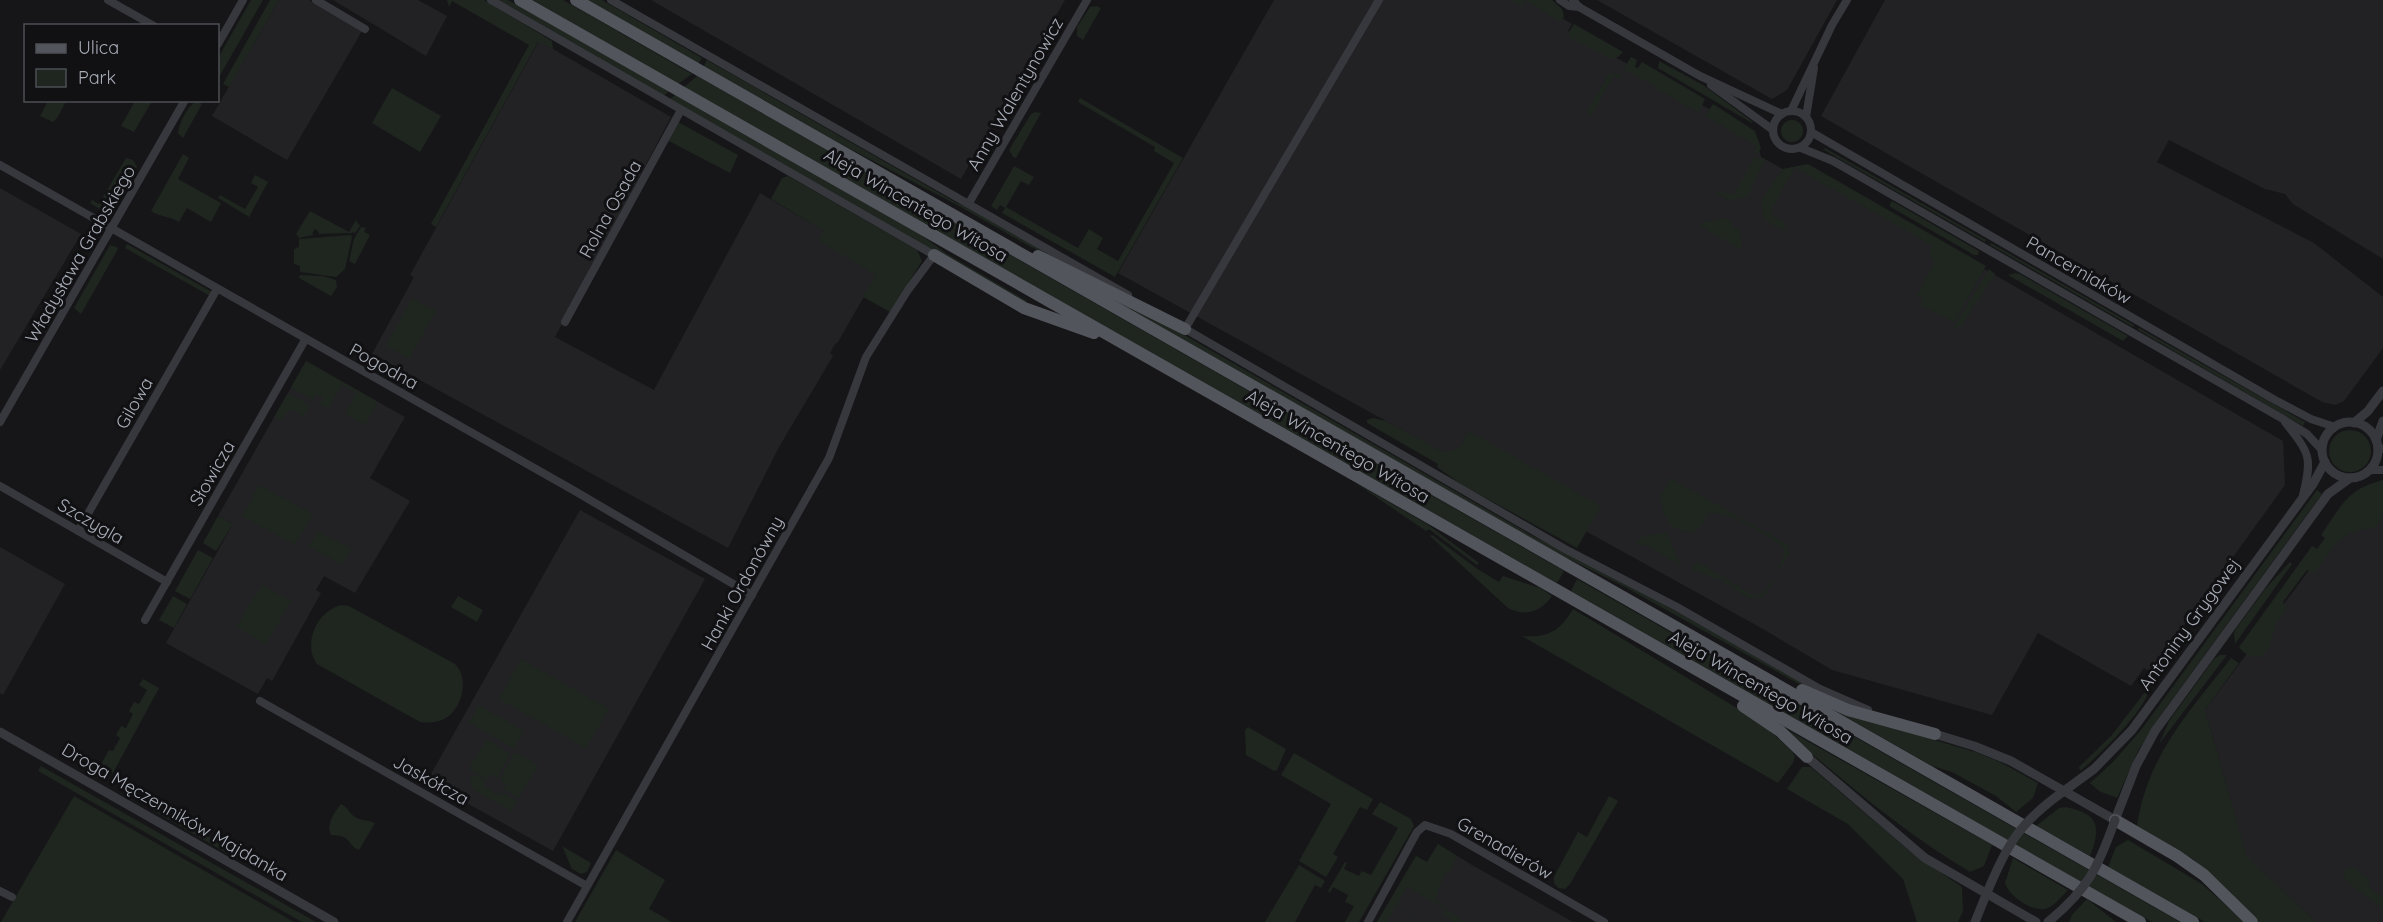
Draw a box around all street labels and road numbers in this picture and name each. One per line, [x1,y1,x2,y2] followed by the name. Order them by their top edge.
[962,13,1068,175] street label: Anny Walentynowicz
[820,143,1012,267] street label: Aleja Wincentego Witosa
[574,156,646,262] street label: Rolna Osada
[20,161,140,347] street label: Władysława Grabskiego
[2022,231,2136,309] street label: Pancerniaków
[345,338,423,394] street label: Pogodna
[110,373,158,433] street label: Gilowa
[1242,384,1434,508] street label: Aleja Wincentego Witosa
[184,436,240,510] street label: Słowicza
[54,493,128,549] street label: Szczygla
[696,512,788,654] street label: Hanki Ordonówny
[2133,553,2245,695] street label: Antoniny Grygowej
[1665,625,1857,749] street label: Aleja Wincentego Witosa
[58,738,292,886] street label: Droga Męczenników Majdanka
[389,750,473,810] street label: Jaskółcza
[1453,811,1557,885] street label: Grenadierów

